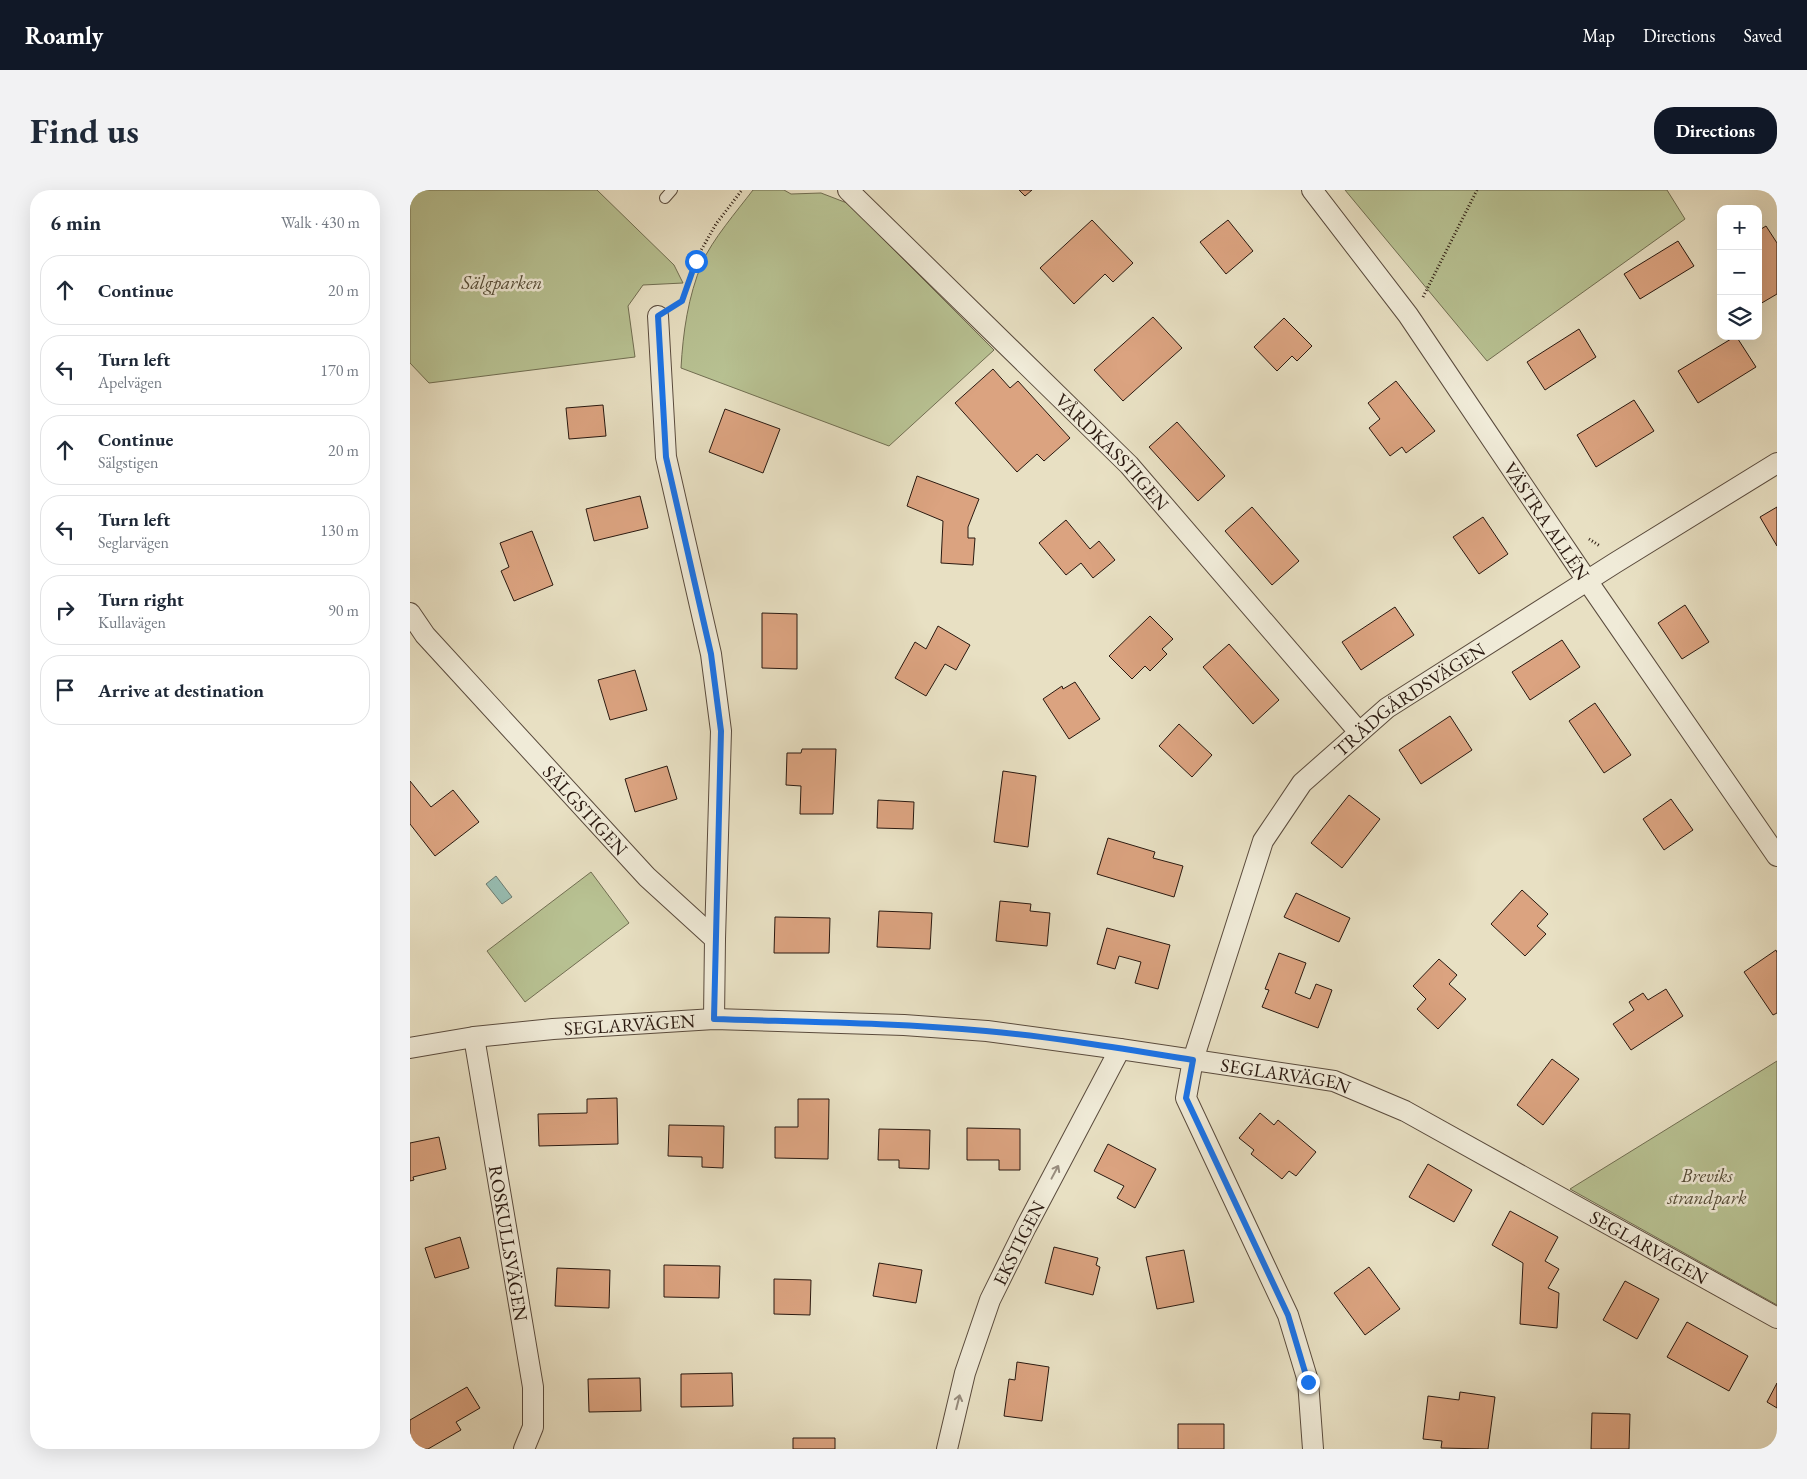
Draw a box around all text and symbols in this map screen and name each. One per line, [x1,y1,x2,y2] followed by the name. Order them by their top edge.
[25,20,103,51] text: Roamly
[1583,24,1615,47] text: Map
[1643,24,1715,47] text: Directions
[1743,24,1782,47] text: Saved
[1654,107,1777,154] button: Directions
[30,108,139,153] text: Find us
[1717,205,1762,340] map controls
[1717,205,1762,250] button: +
[50,209,101,236] text: 6 min
[281,212,360,233] text: Walk · 430 m
[685,250,708,273] route start
[1717,250,1762,295] button: −
[461,270,542,295] park label: Sälgparken
[51,276,79,304] icon: ahead
[98,278,173,303] text: Continue
[328,280,359,301] text: 20 m
[1717,295,1762,340] button: layers
[98,347,170,372] text: Turn left
[51,356,79,384] icon: left
[320,360,359,381] text: 170 m
[98,372,162,393] text: Apelvägen
[1050,388,1175,516] street label: VÅRDKASSTIGEN
[98,427,173,452] text: Continue
[51,436,79,464] icon: ahead
[328,440,359,461] text: 20 m
[98,452,158,473] text: Sälgstigen
[1498,457,1595,585] street label: VÄSTRA ALLÉN
[98,507,170,532] text: Turn left
[51,516,79,544] icon: left
[320,520,359,541] text: 130 m
[98,532,169,553] text: Seglarvägen
[98,587,184,612] text: Turn right
[51,596,79,624] icon: right
[328,600,359,621] text: 90 m
[98,612,166,633] text: Kullavägen
[1329,637,1490,762] street label: TRÄDGÅRDSVÄGEN
[51,676,79,704] icon: arrive
[98,678,264,703] text: Arrive at destination
[537,760,633,861] street label: SÄLGSTIGEN
[563,1008,696,1041] street label: SEGLARVÄGEN
[1219,1052,1355,1100] street label: SEGLARVÄGEN
[483,1163,534,1323] street label: ROSKULLSVÄGEN
[1666,1163,1747,1210] park label: Breviks strandpark
[1051,1165,1060,1180] one-way arrow
[987,1197,1051,1290] street label: EKSTIGEN
[1585,1204,1712,1290] street label: SEGLARVÄGEN
[1297,1371,1320,1394] route end
[954,1394,963,1410] one-way arrow

